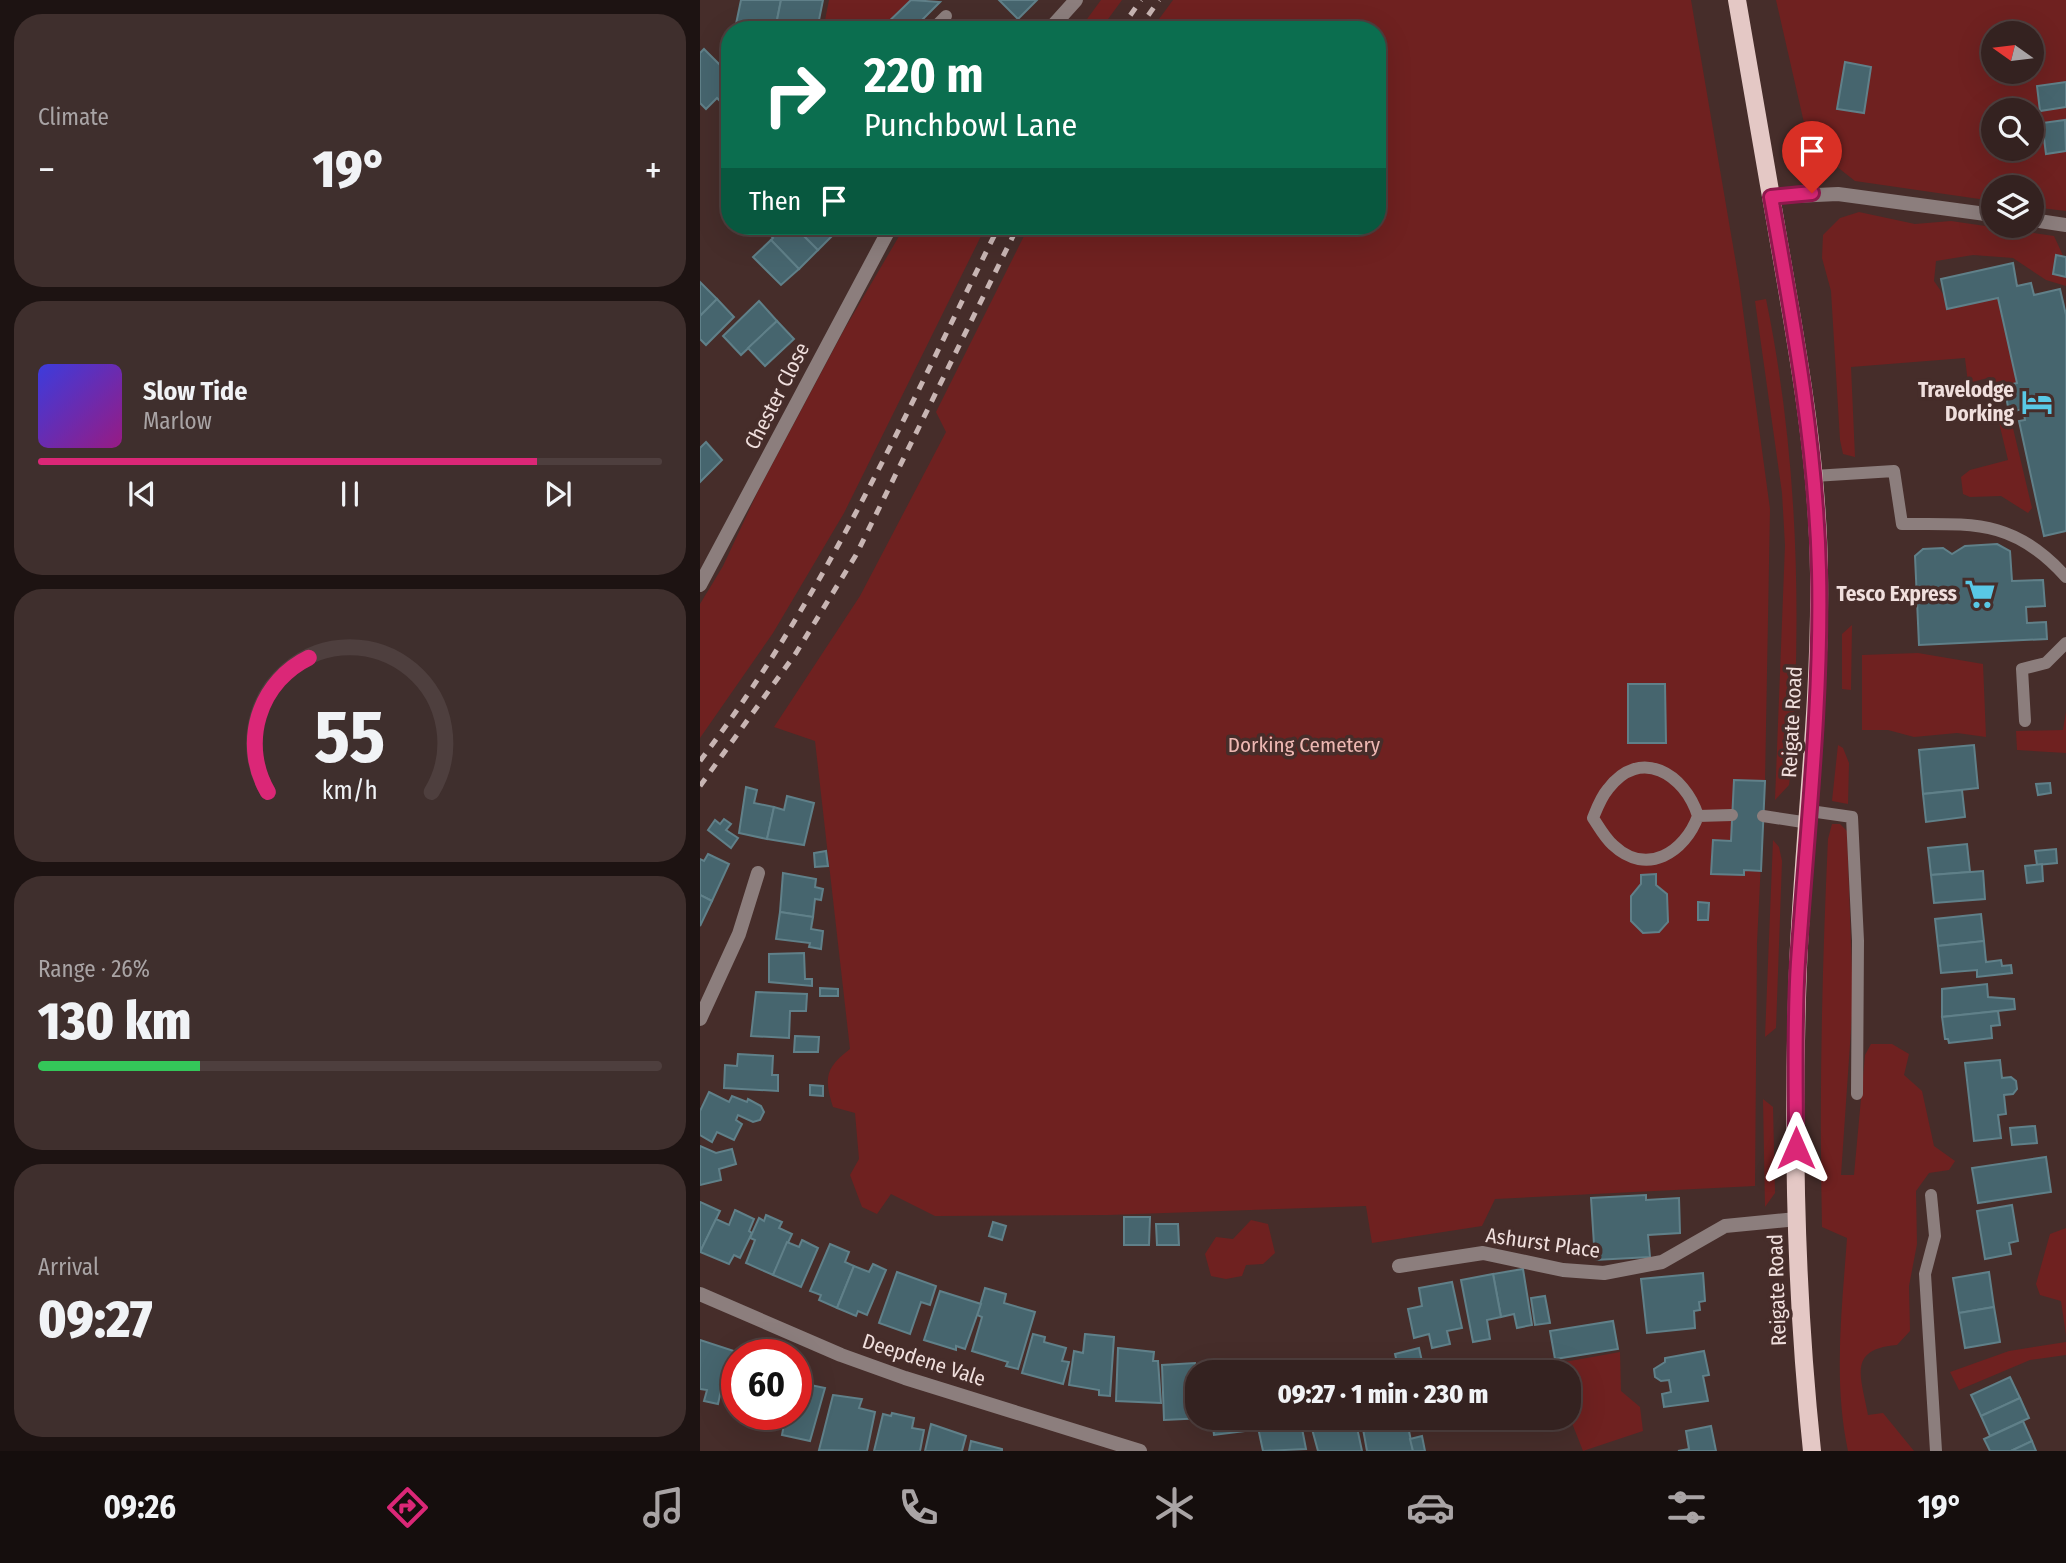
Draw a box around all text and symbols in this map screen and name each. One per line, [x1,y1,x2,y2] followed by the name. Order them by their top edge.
[1981,21,2044,84] north arrow
[1981,21,2044,238] map controls
[864,46,984,105] text: 220 m
[749,49,840,140] icon: right
[1981,98,2044,161] button: search
[38,103,109,131] text: Climate
[864,106,1077,144] text: Punchbowl Lane
[1782,121,1842,193] pin
[1793,132,1831,170] icon: arrive
[313,138,387,201] text: 19°
[38,147,55,193] text: −
[645,147,662,193] text: +
[1981,175,2044,238] button: layers
[815,182,853,220] icon: arrive
[749,186,801,217] text: Then
[739,338,815,454] street label: Chester Close
[143,376,247,407] text: Slow Tide
[1918,377,2015,427] place label: Travelodge Dorking
[2020,385,2054,419] hotel icon: Travelodge Dorking
[143,407,212,435] text: Marlow
[123,475,161,513] icon: previous
[331,475,369,513] icon: pause
[539,475,577,513] icon: next
[1963,577,1997,611] supermarket icon: Tesco Express
[1837,581,1957,607] place label: Tesco Express
[1776,665,1808,779] street label: Reigate Road
[314,694,386,781] text: 55
[1228,732,1381,758] park label: Dorking Cemetery
[322,775,378,805] text: km/h
[38,955,150,983] text: Range · 26%
[38,990,191,1053] text: 130 km
[1759,1111,1833,1185] position arrow
[1484,1222,1602,1264] street label: Ashurst Place
[1762,1234,1792,1346] street label: Reigate Road
[38,1253,99,1281] text: Arrival
[38,1288,153,1351] text: 09:27
[859,1328,989,1392] street label: Deepdene Vale
[721,1339,812,1430] speed limit sign: 60
[1278,1379,1488,1410] text: 09:27 · 1 min · 230 m
[383,1483,432,1532] icon: directions
[639,1483,688,1532] icon: music
[894,1483,943,1532] icon: phone
[1150,1483,1199,1532] icon: climate
[1406,1483,1455,1532] icon: car
[1662,1483,1711,1532] icon: filters
[103,1488,176,1526] text: 09:26
[1918,1488,1963,1526] text: 19°

